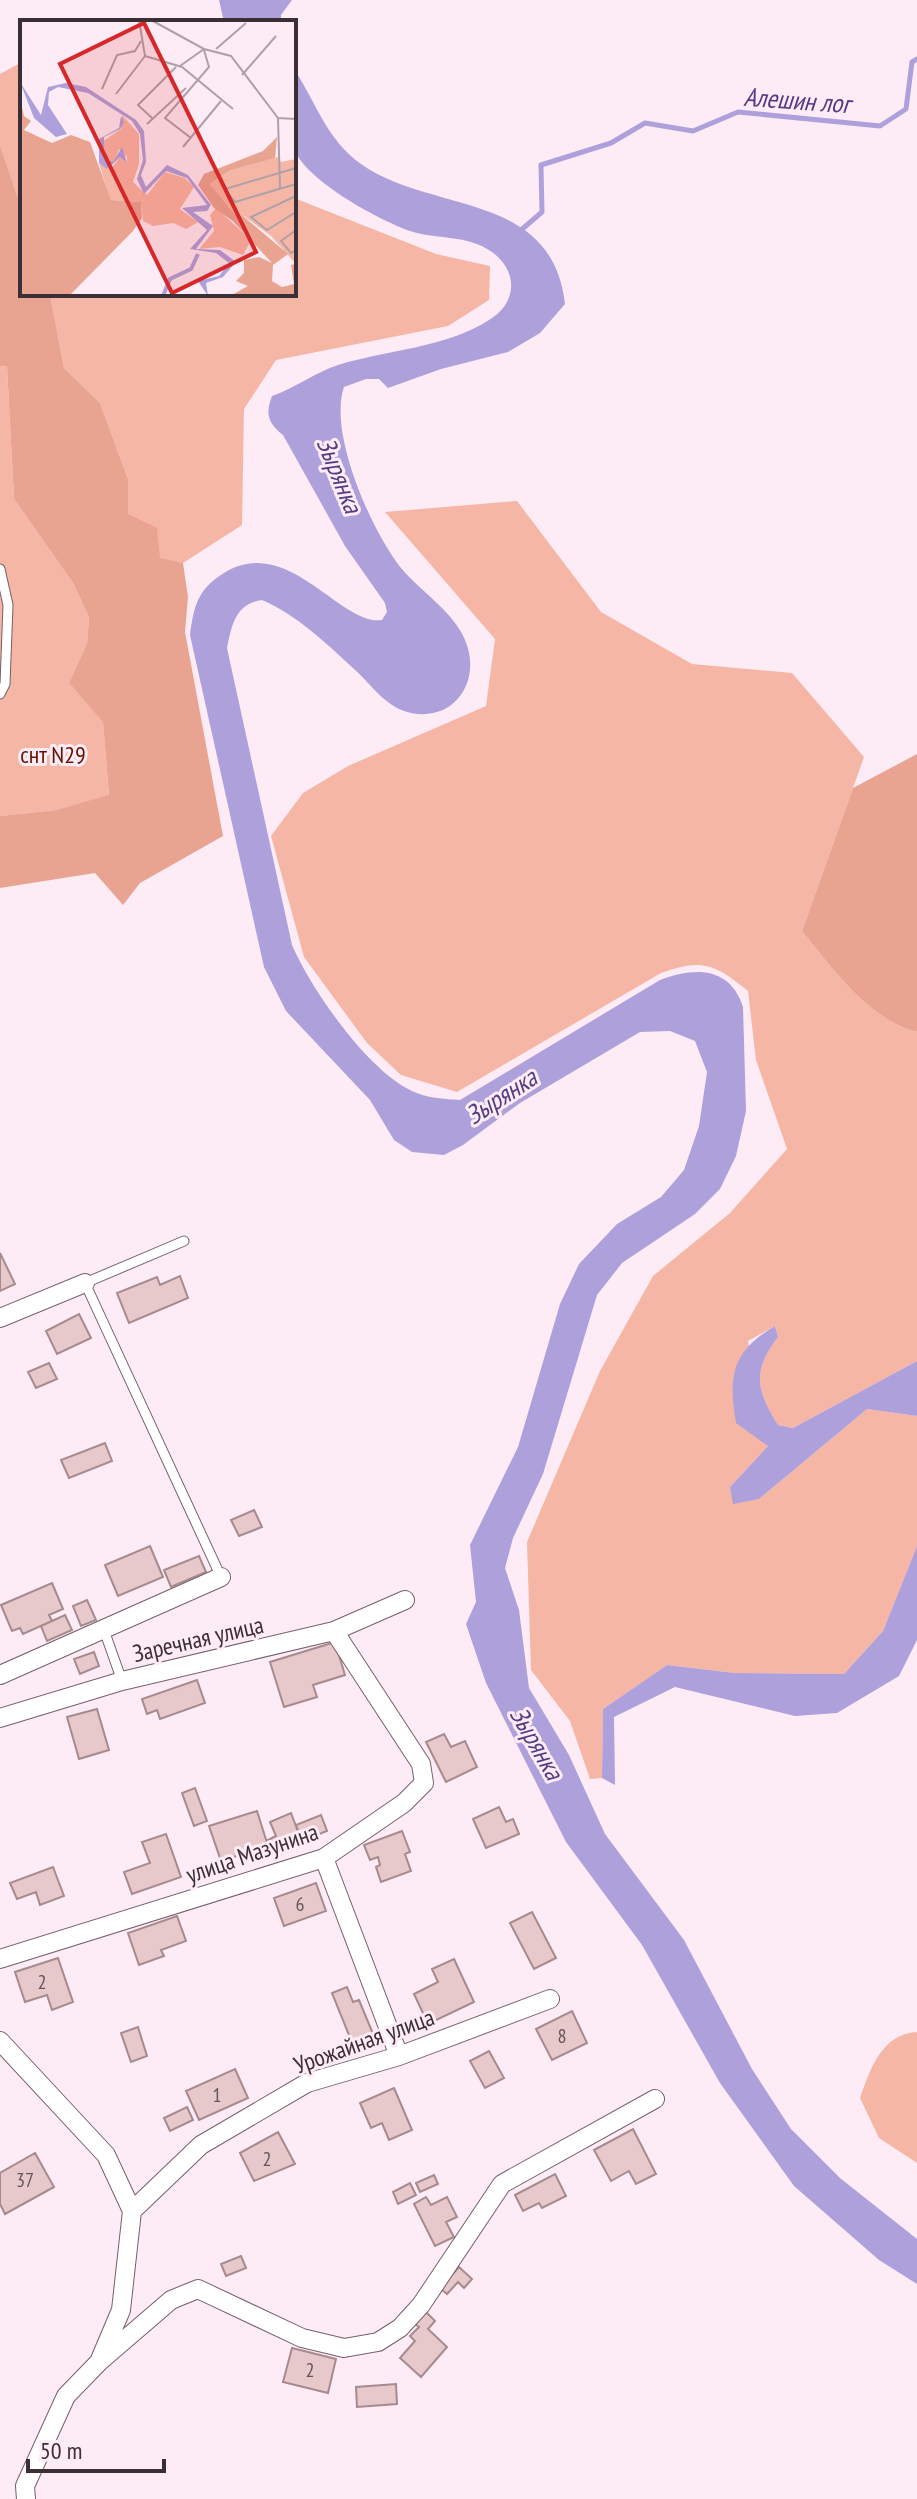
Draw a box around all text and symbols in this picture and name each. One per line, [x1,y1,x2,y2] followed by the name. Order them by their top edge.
[20,20,296,296] inset map
[743,80,855,120] water label: Алешин лог
[310,432,371,519] water label: Зырянка
[20,739,86,770] park label: снт N29
[459,1060,544,1131] water label: Зырянка
[130,1609,266,1669] street label: Заречная улица
[503,1701,572,1787] water label: Зырянка
[182,1816,322,1890] street label: улица Мазунина
[296,1891,305,1917] house number: 6
[38,1969,47,1995] house number: 2
[290,2001,438,2081] street label: Урожайная улица
[558,2023,567,2049] house number: 8
[213,2082,222,2108] house number: 1
[263,2146,272,2172] house number: 2
[16,2167,34,2193] house number: 37
[306,2357,315,2383] house number: 2
[28,2423,164,2473] scale bar
[40,2435,82,2466] text: 50 m

